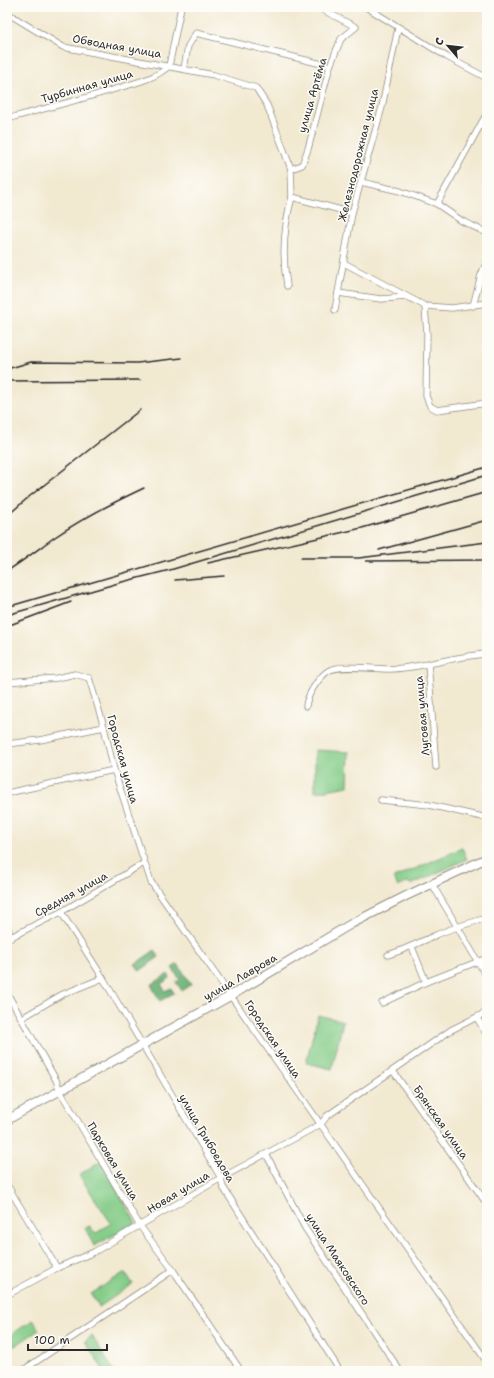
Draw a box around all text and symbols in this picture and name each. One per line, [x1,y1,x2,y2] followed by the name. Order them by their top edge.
[428,26,468,66] north arrow
[71,31,163,62] street label: Обводная улица
[431,35,448,48] text: С
[295,56,330,134] street label: улица Артёма
[40,66,135,107] street label: Турбинная улица
[335,87,382,223] street label: Железнодорожная улица
[412,675,433,757] street label: Луговая улица
[103,713,142,805] street label: Городская улица
[32,868,110,921] street label: Средняя улица
[201,950,280,1005] street label: улица Лаврова
[241,997,304,1081] street label: Городская улица
[410,1083,472,1162] street label: Брянская улица
[175,1091,238,1185] street label: улица Грибоедова
[83,1120,142,1203] street label: Парковая улица
[144,1168,212,1217] street label: Новая улица
[302,1210,373,1309] street label: улица Маяковского
[28,1326,107,1352] scale bar
[34,1332,70,1348] text: 100 m

